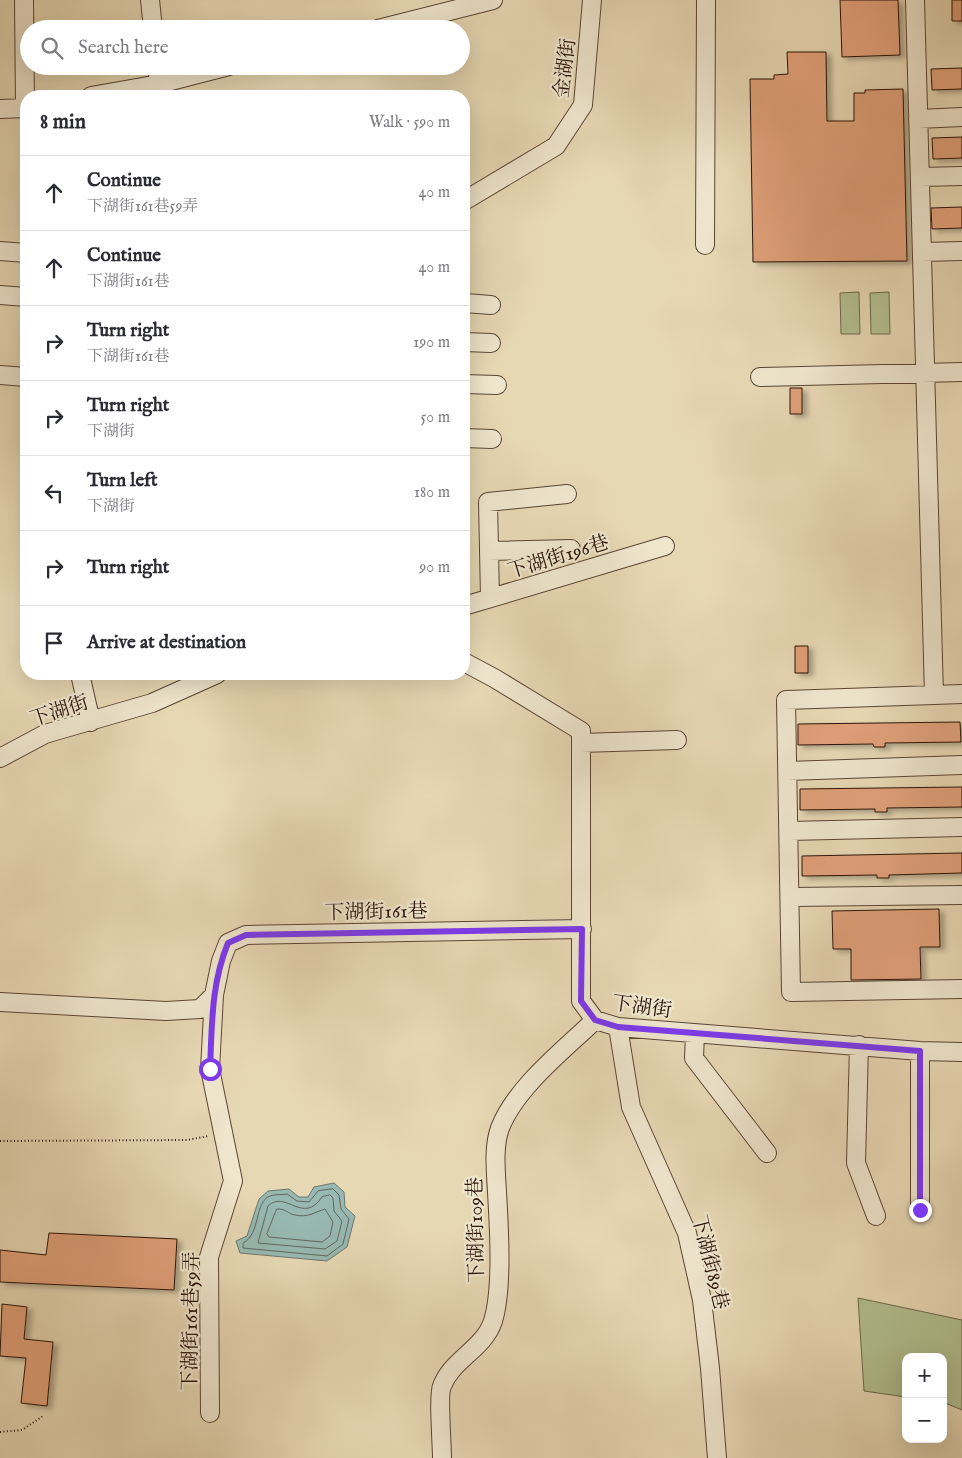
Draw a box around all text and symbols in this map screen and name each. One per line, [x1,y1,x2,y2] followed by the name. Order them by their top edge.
[20,20,470,75] search box
[38,34,66,62] icon: search
[78,36,169,60] text: Search here
[549,37,582,99] street label: 金湖街
[40,109,86,136] text: 8 min
[369,113,450,133] text: Walk · 590 m
[87,169,161,193] text: Continue
[40,179,68,207] icon: ahead
[418,183,450,203] text: 40 m
[87,197,198,217] text: 下湖街161巷59弄
[87,244,161,268] text: Continue
[40,254,68,282] icon: ahead
[418,258,450,278] text: 40 m
[87,272,170,292] text: 下湖街161巷
[87,319,169,343] text: Turn right
[40,329,68,357] icon: right
[413,333,450,353] text: 190 m
[87,347,170,367] text: 下湖街161巷
[87,394,169,418] text: Turn right
[40,404,68,432] icon: right
[421,408,450,428] text: 50 m
[87,422,135,442] text: 下湖街
[87,469,158,493] text: Turn left
[40,479,68,507] icon: left
[414,483,450,503] text: 180 m
[87,497,135,517] text: 下湖街
[505,530,612,585] street label: 下湖街196巷
[40,554,68,582] icon: right
[87,556,169,580] text: Turn right
[419,558,450,578] text: 90 m
[40,629,68,657] icon: arrive
[87,631,246,655] text: Arrive at destination
[27,690,92,733] street label: 下湖街
[324,899,428,926] street label: 下湖街161巷
[610,991,673,1024] street label: 下湖街
[199,1058,222,1081] route start
[463,1177,490,1283] street label: 下湖街109巷
[909,1199,932,1222] route end
[686,1212,733,1312] street label: 下湖街89巷
[178,1251,205,1391] street label: 下湖街161巷59弄
[902,1353,947,1443] map controls
[902,1353,947,1398] button: +
[902,1398,947,1443] button: −

